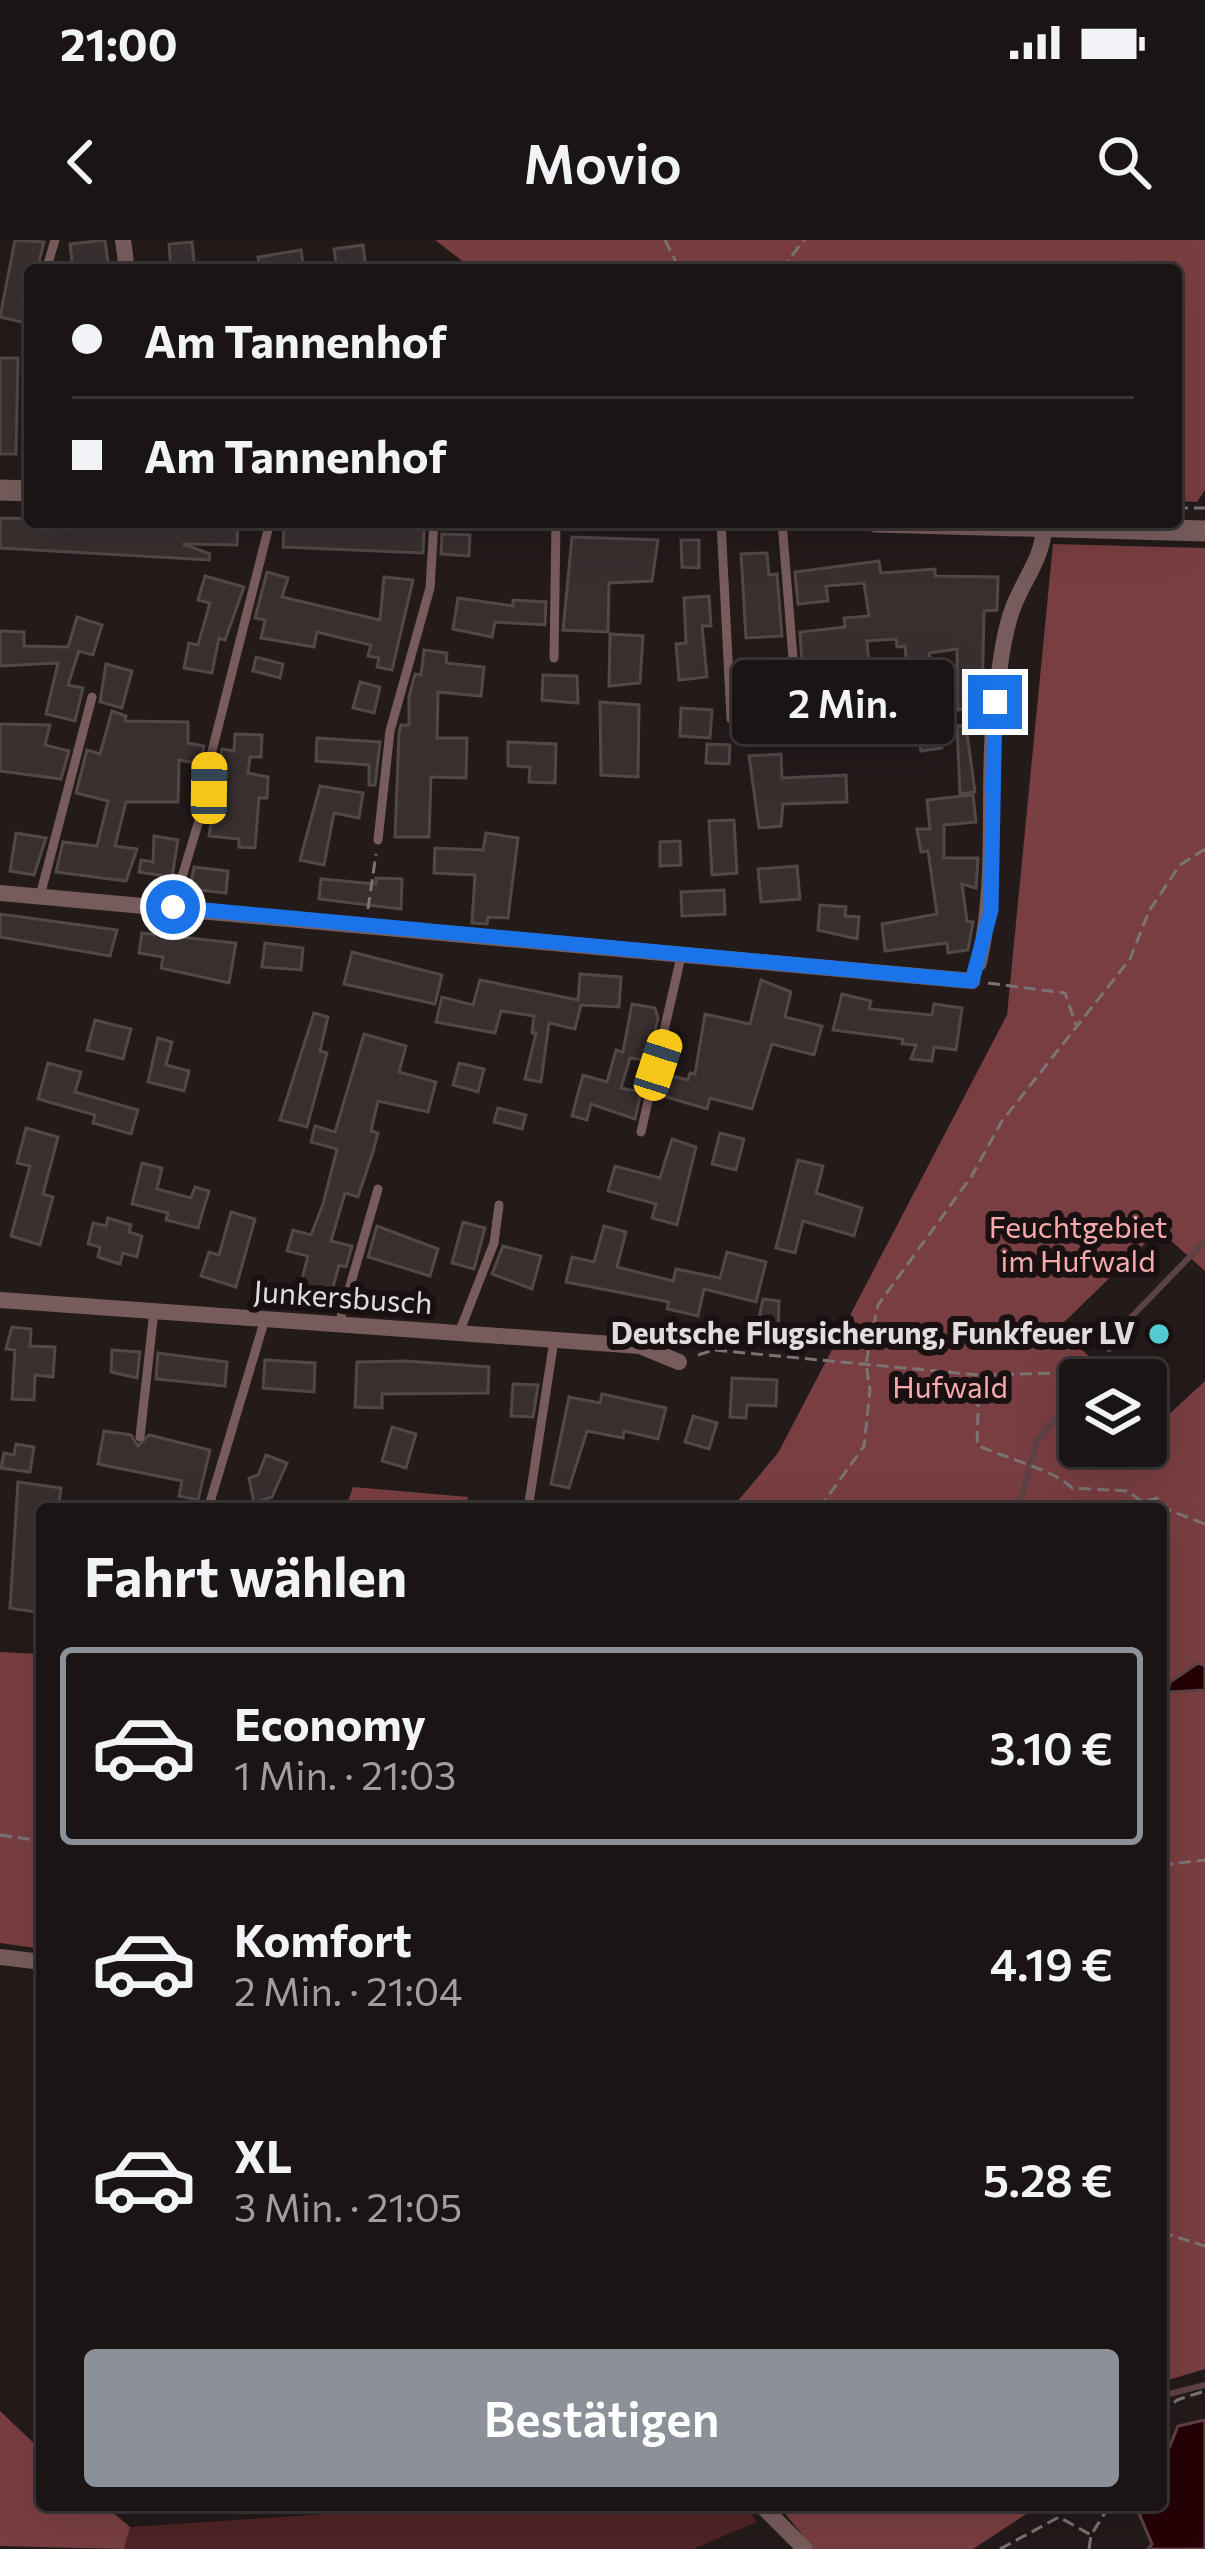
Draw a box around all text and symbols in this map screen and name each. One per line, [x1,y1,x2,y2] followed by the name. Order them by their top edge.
[60,15,178,70] text: 21:00
[48,129,114,195] icon: back
[523,129,682,195] text: Movio
[1091,129,1157,195] icon: search
[144,312,447,367] text: Am Tannenhof
[144,427,447,482] text: Am Tannenhof
[731,660,953,744] callout: 2 Min.
[968,675,1022,729] route end
[788,678,898,726] text: 2 Min.
[190,752,228,824] car
[146,880,200,934] route start
[630,1025,686,1105] car
[989,1207,1167,1278] park label: Feuchtgebiet im Hufwald
[252,1271,434,1320] street label: Junkersbusch
[611,1313,1135,1350] place label: Deutsche Flugsicherung, Funkfeuer LV
[1146,1321,1172,1347] marker: Deutsche Flugsicherung, Funkfeuer LV
[1059,1359,1167,1467] map controls
[1059,1359,1167,1467] button: layers
[892,1367,1008,1404] park label: Hufwald
[84,1542,407,1608] text: Fahrt wählen
[90,1692,198,1800] icon: car
[234,1695,426,1750] text: Economy
[990,1719,1113,1774] text: 3.10 €
[234,1750,456,1798] text: 1 Min. · 21:03
[90,1908,198,2016] icon: car
[234,1911,412,1966] text: Komfort
[990,1935,1113,1990] text: 4.19 €
[234,1966,463,2014] text: 2 Min. · 21:04
[90,2124,198,2232] icon: car
[234,2127,292,2182] text: XL
[983,2151,1113,2206] text: 5.28 €
[234,2182,462,2230] text: 3 Min. · 21:05
[84,2349,1119,2487] button: Bestätigen

